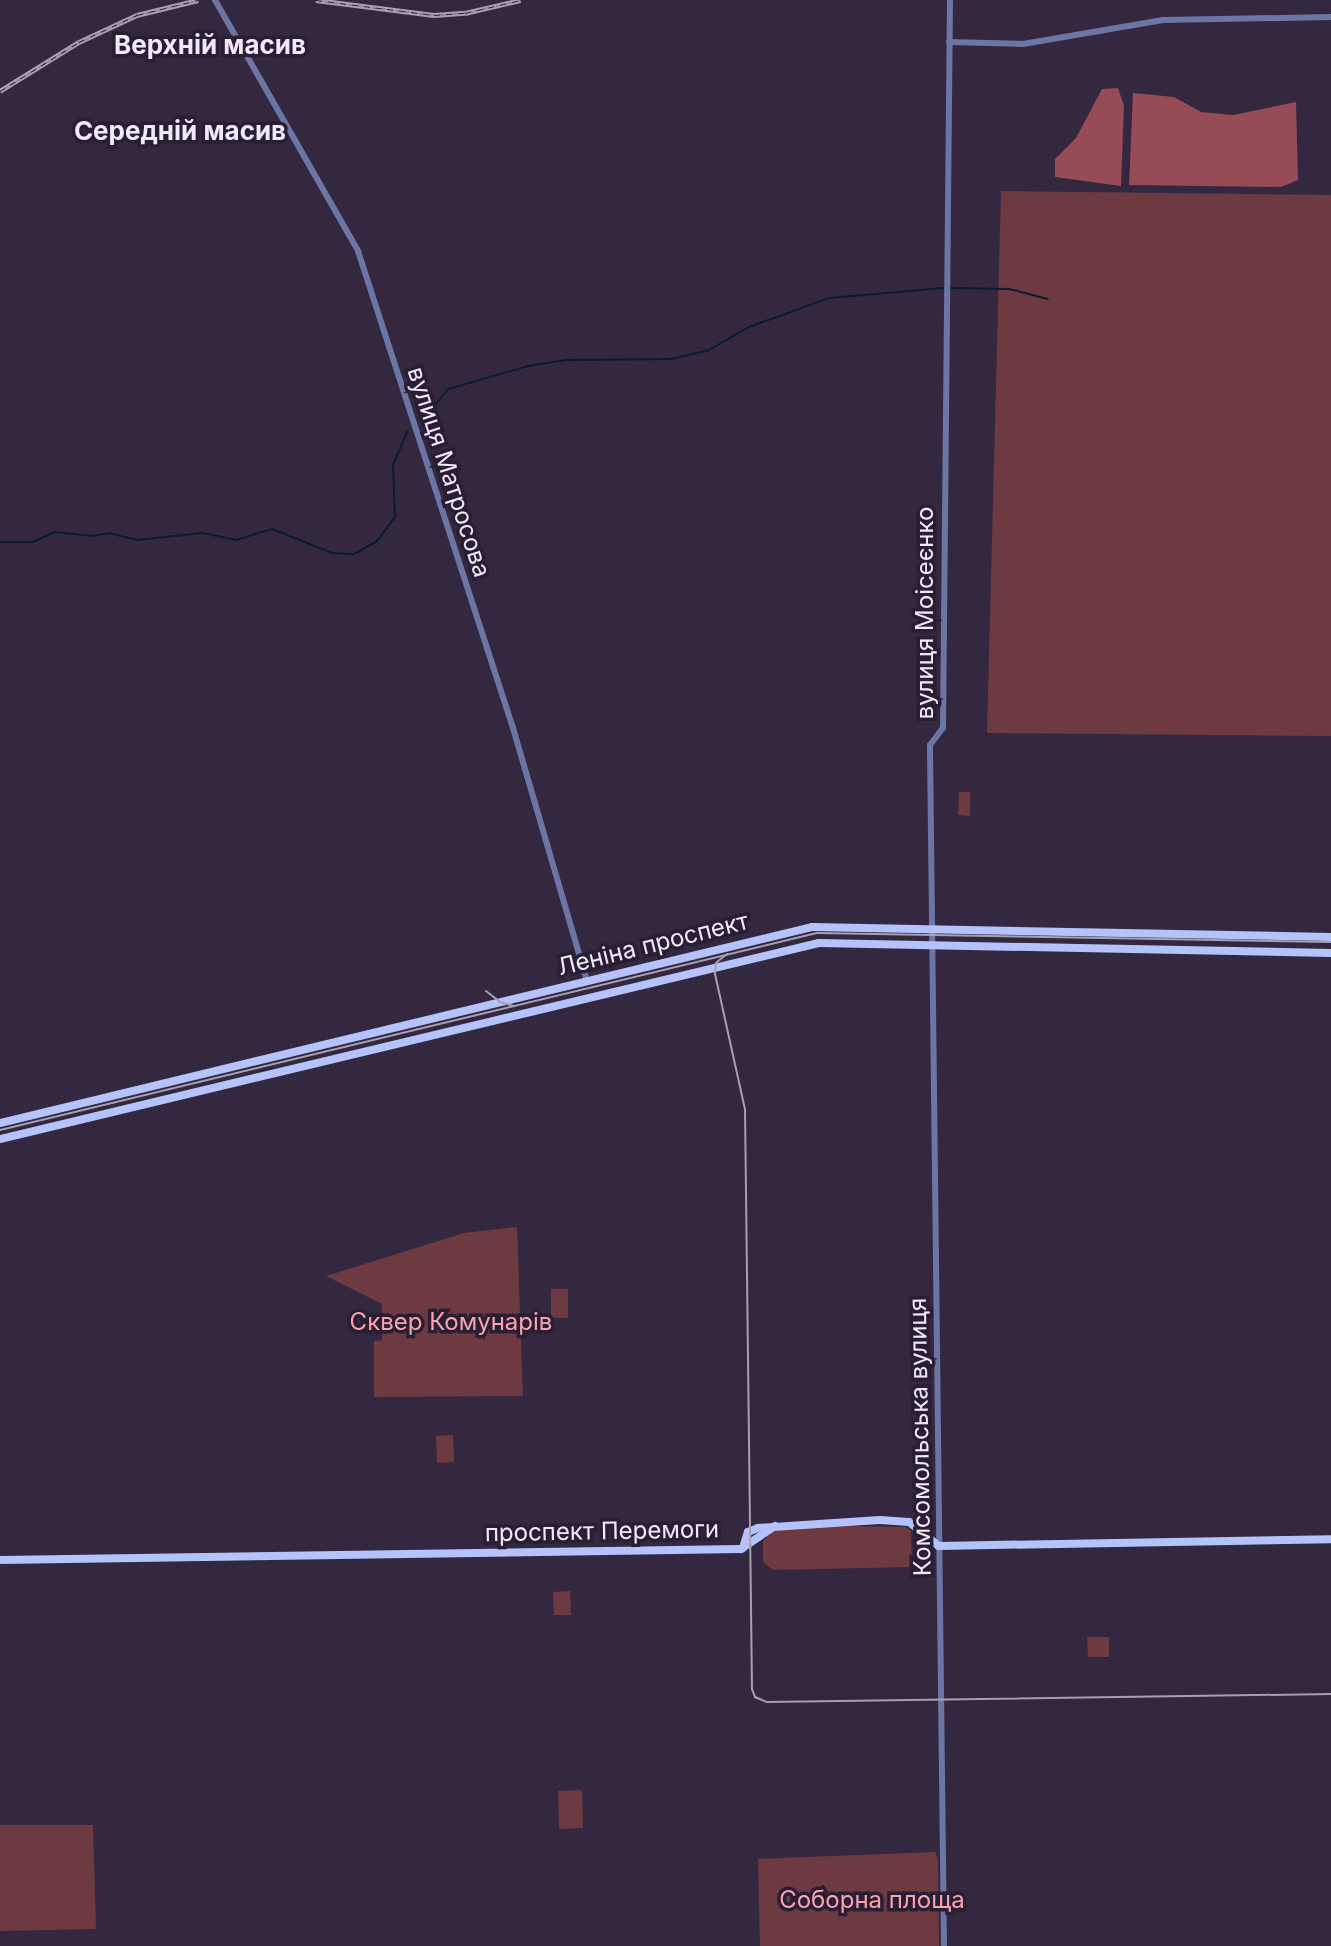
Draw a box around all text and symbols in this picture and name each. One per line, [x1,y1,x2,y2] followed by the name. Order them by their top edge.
[114,29,306,61] district label: Верхній масив
[74,115,286,147] district label: Середній масив
[401,363,497,581] street label: вулиця Матросова
[911,507,939,719] street label: вулиця Моісеєнко
[555,906,751,982] street label: Леніна проспект
[903,1298,937,1576] street label: Комсомольська вулиця
[350,1308,552,1336] park label: Сквер Комунарів
[485,1515,719,1547] street label: проспект Перемоги
[779,1886,965,1914] park label: Соборна площа

